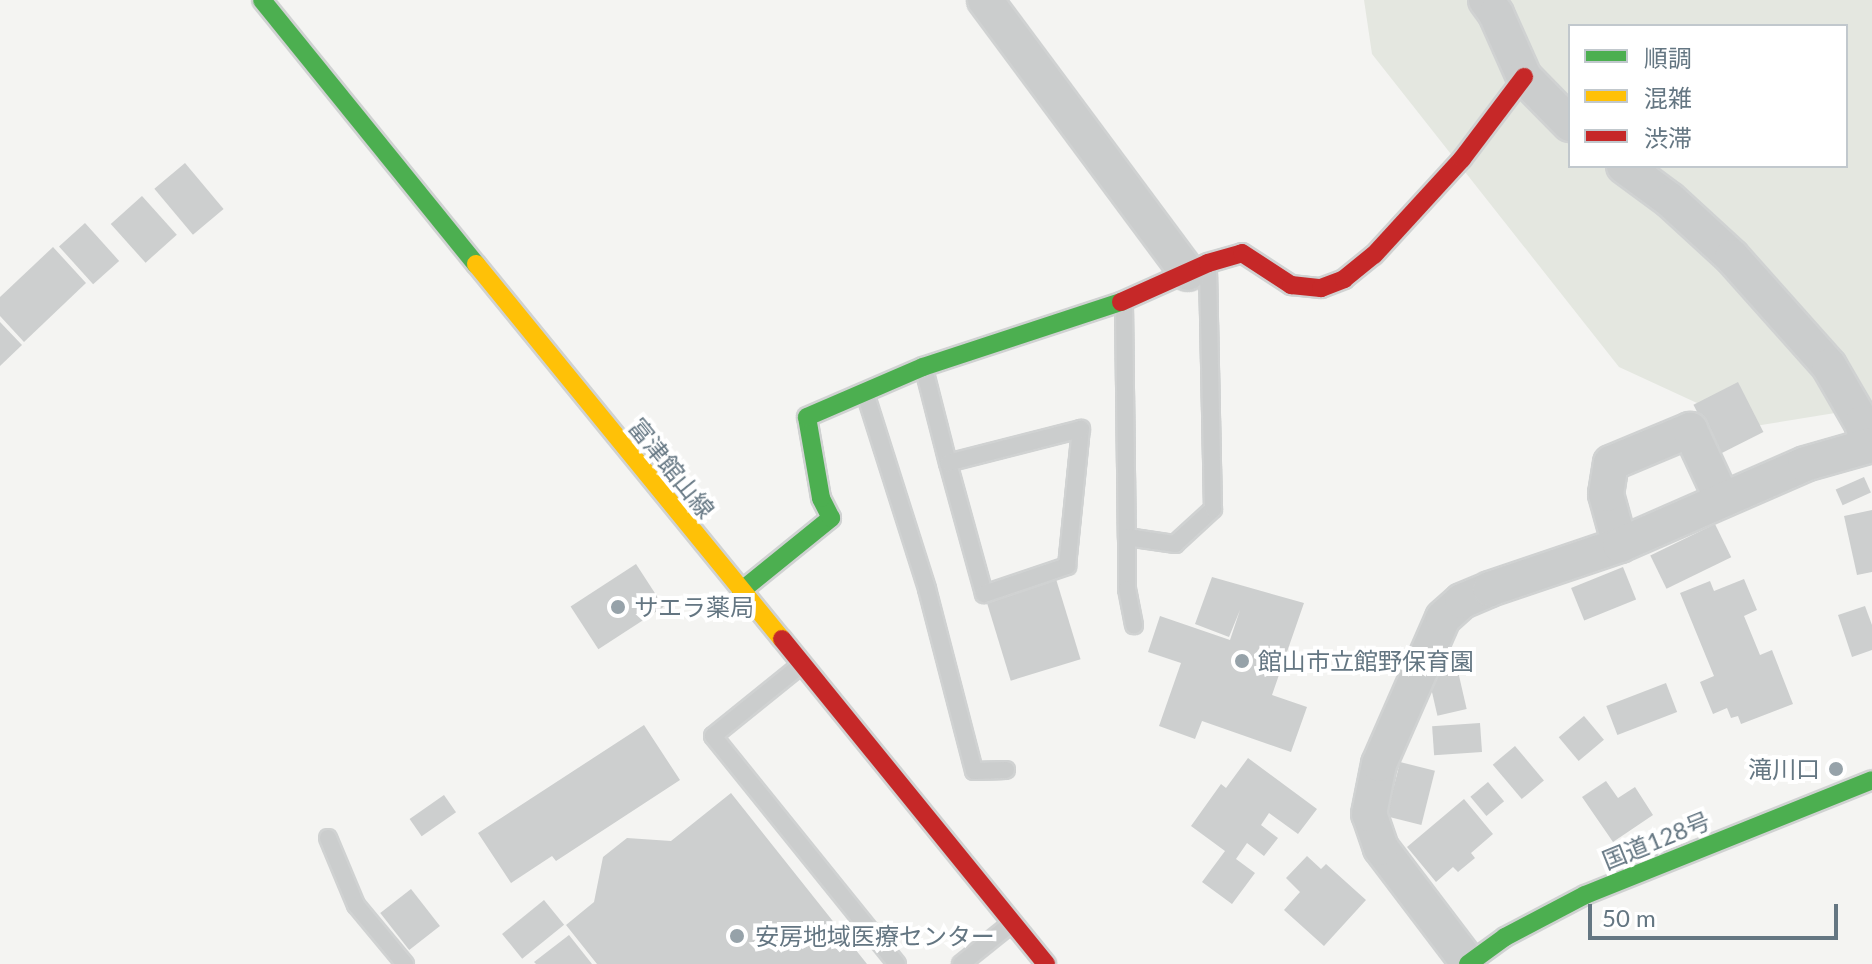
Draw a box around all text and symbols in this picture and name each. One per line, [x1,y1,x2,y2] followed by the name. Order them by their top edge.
[1568,24,1848,168] legend
[1644,43,1692,72] text: 順調
[1644,83,1692,112] text: 混雑
[1644,123,1692,152] text: 渋滞
[623,412,721,524] street label: 富津館山線
[634,593,754,621] place label: サエラ薬局
[609,598,627,616] marker: サエラ薬局
[1258,647,1474,675] place label: 館山市立館野保育園
[1233,652,1251,670] marker: 館山市立館野保育園
[1748,755,1820,783] place label: 滝川口
[1827,760,1845,778] marker: 滝川口
[1598,805,1714,875] street label: 国道128号
[1592,888,1842,938] scale bar
[1602,903,1656,932] text: 50 m
[755,922,995,950] place label: 安房地域医療センター
[726,925,748,947] marker: 安房地域医療センター

